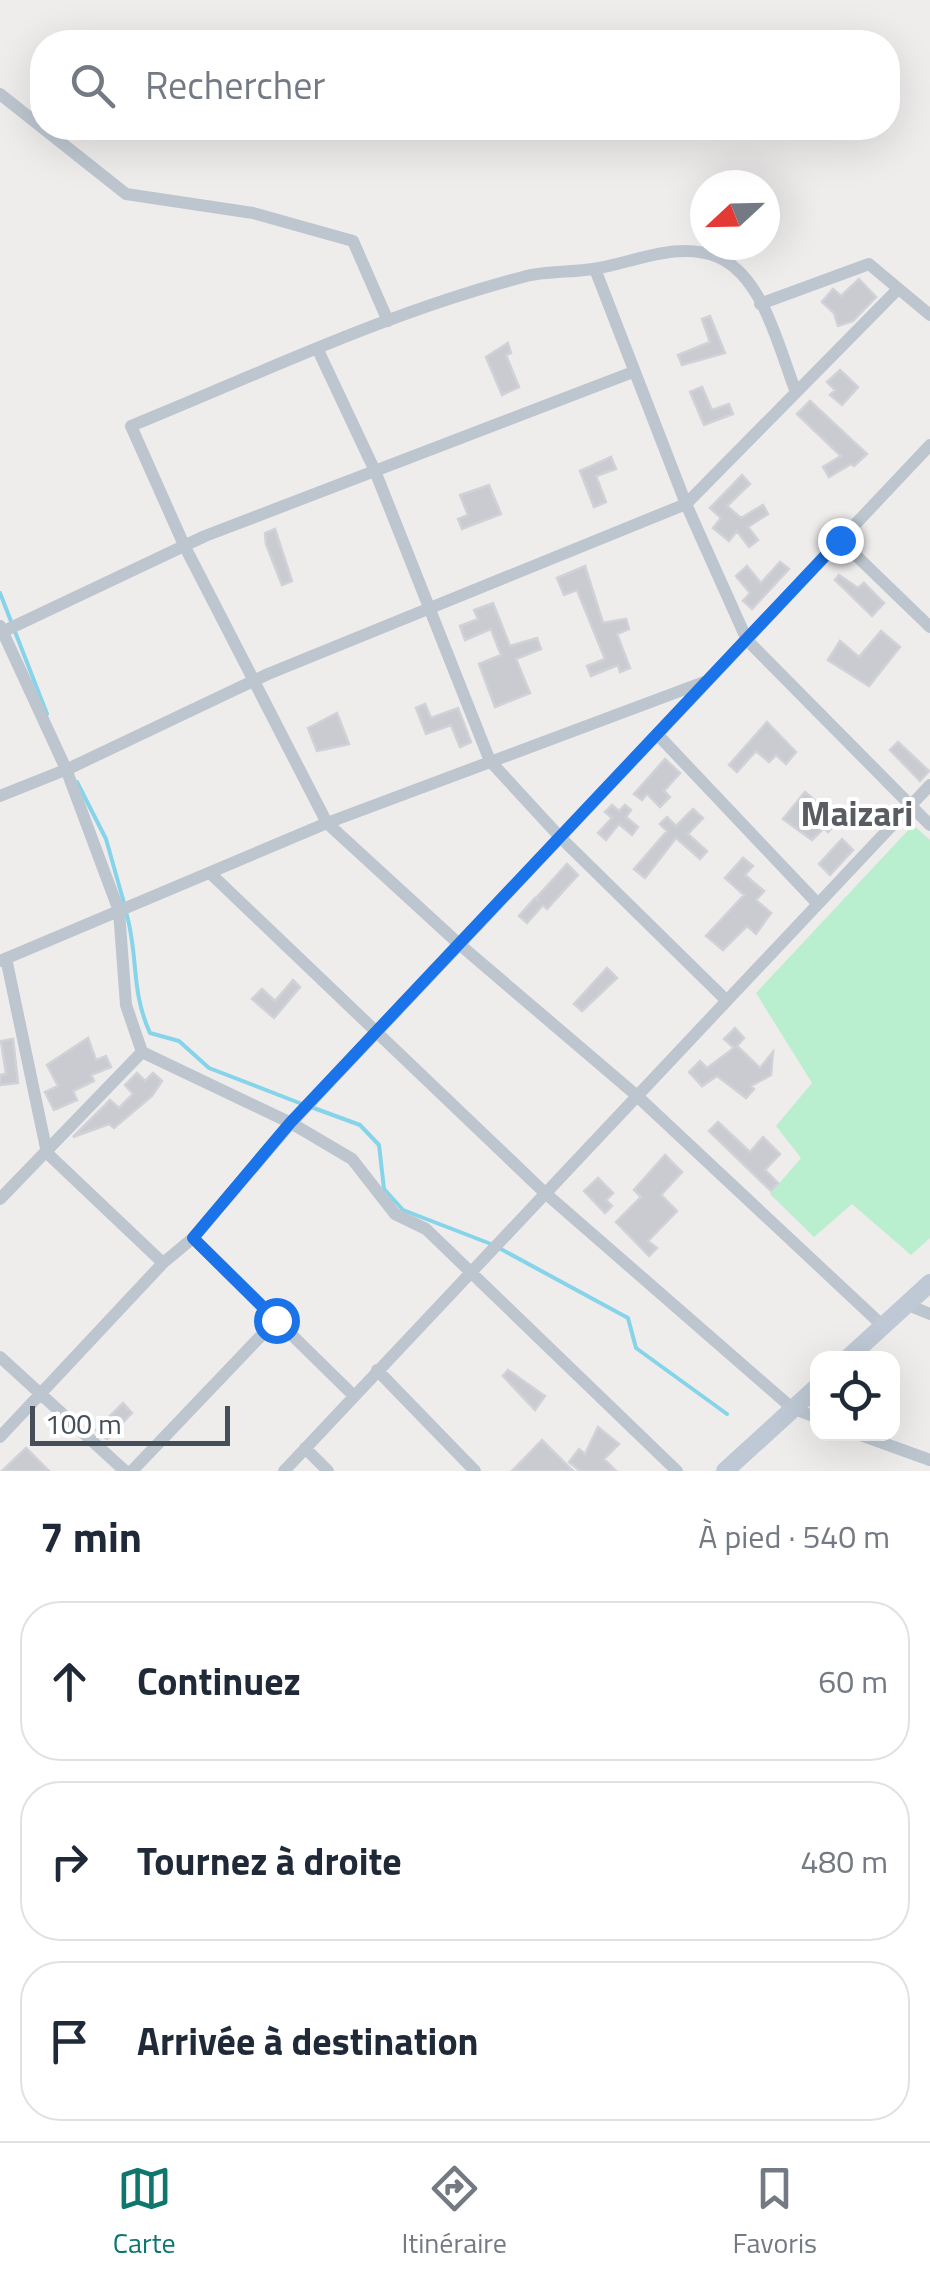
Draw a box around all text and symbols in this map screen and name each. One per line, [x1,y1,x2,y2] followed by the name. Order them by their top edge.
[30,30,900,140] search box
[145,56,326,114] text: Rechercher
[65,58,120,113] icon: search
[690,170,780,260] north arrow
[818,518,864,564] route end
[801,786,913,840] district label: Maizari
[254,1298,300,1344] route start
[810,1351,900,1441] map controls
[810,1351,900,1441] button: locate
[30,1401,230,1446] scale bar
[45,1402,122,1445] text: 100 m
[40,1504,142,1568] text: 7 min
[698,1512,890,1560] text: À pied · 540 m
[137,1652,301,1710] text: Continuez
[42,1654,97,1709] icon: ahead
[818,1657,888,1705] text: 60 m
[137,1832,402,1890] text: Tournez à droite
[42,1834,97,1889] icon: right
[800,1837,888,1885] text: 480 m
[137,2012,479,2070] text: Arrivée à destination
[42,2014,97,2069] icon: arrive
[113,2161,176,2264] tab: Carte
[401,2161,507,2264] tab: Itinéraire
[733,2161,817,2264] tab: Favoris

